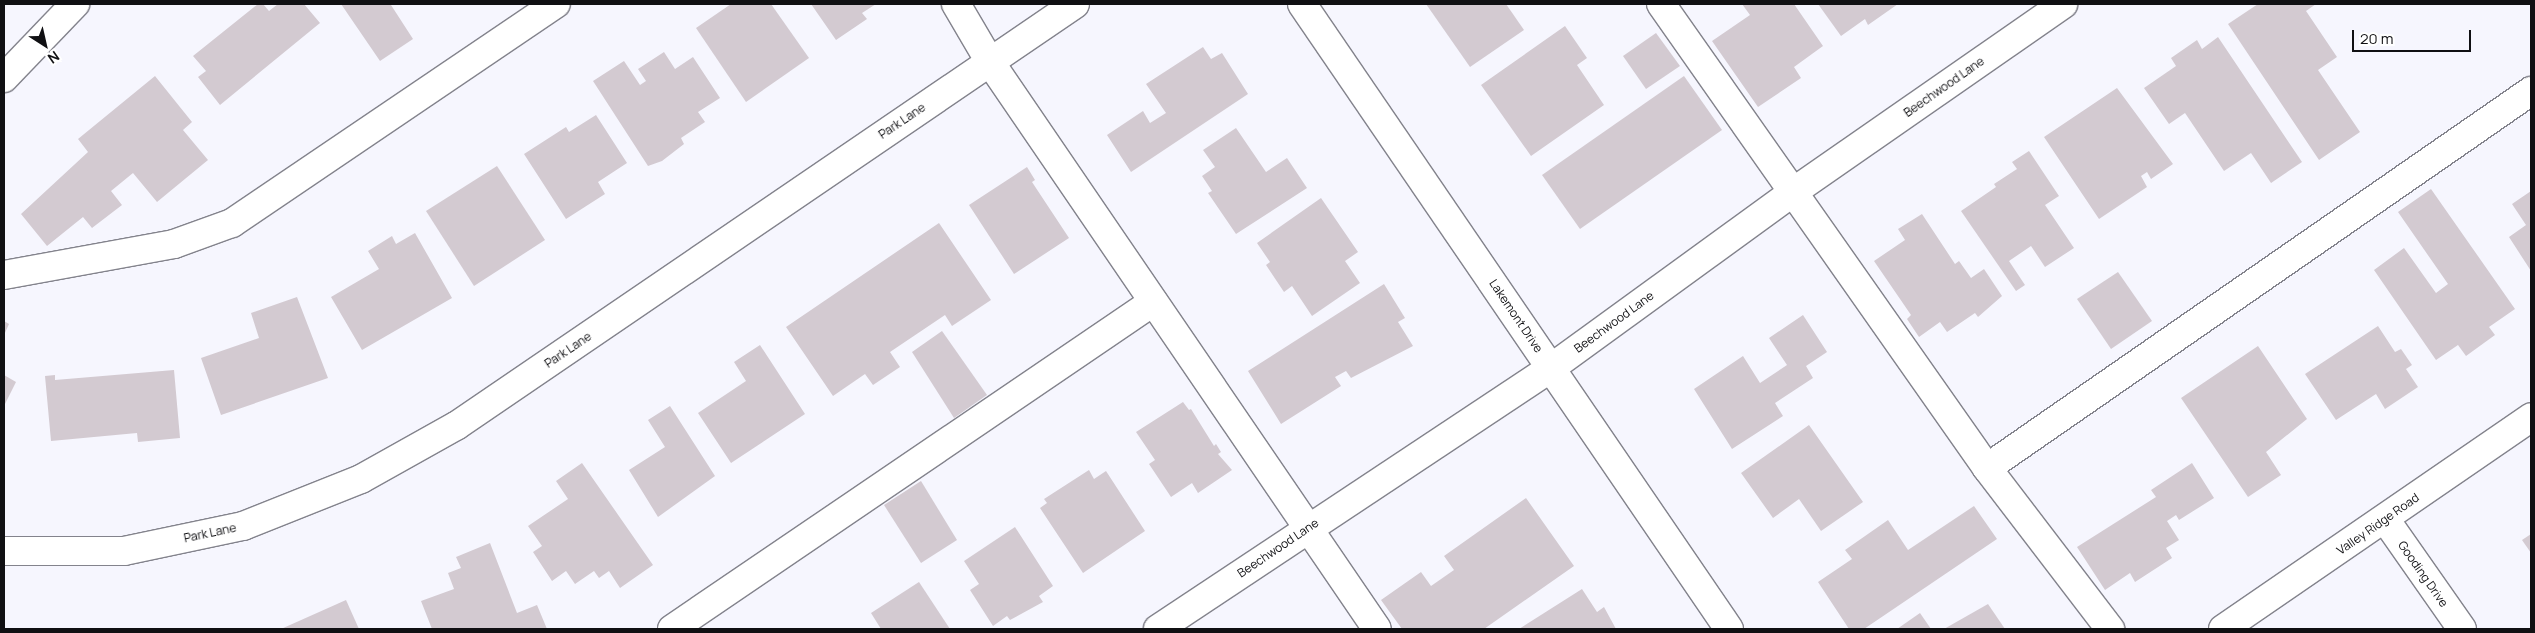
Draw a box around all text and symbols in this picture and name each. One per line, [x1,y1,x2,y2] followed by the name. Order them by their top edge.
[20,20,70,70] north arrow
[2355,20,2474,52] scale bar
[2360,28,2393,49] text: 20 m
[44,47,63,68] text: N
[1901,54,1987,120] street label: Beechwood Lane
[876,100,928,142] street label: Park Lane
[1486,277,1546,355] street label: Lakemont Drive
[1571,288,1657,356] street label: Beechwood Lane
[542,329,594,371] street label: Park Lane
[2334,490,2422,558] street label: Valley Ridge Road
[1235,516,1321,580] street label: Beechwood Lane
[182,520,238,546] street label: Park Lane
[2395,538,2451,610] street label: Gooding Drive

